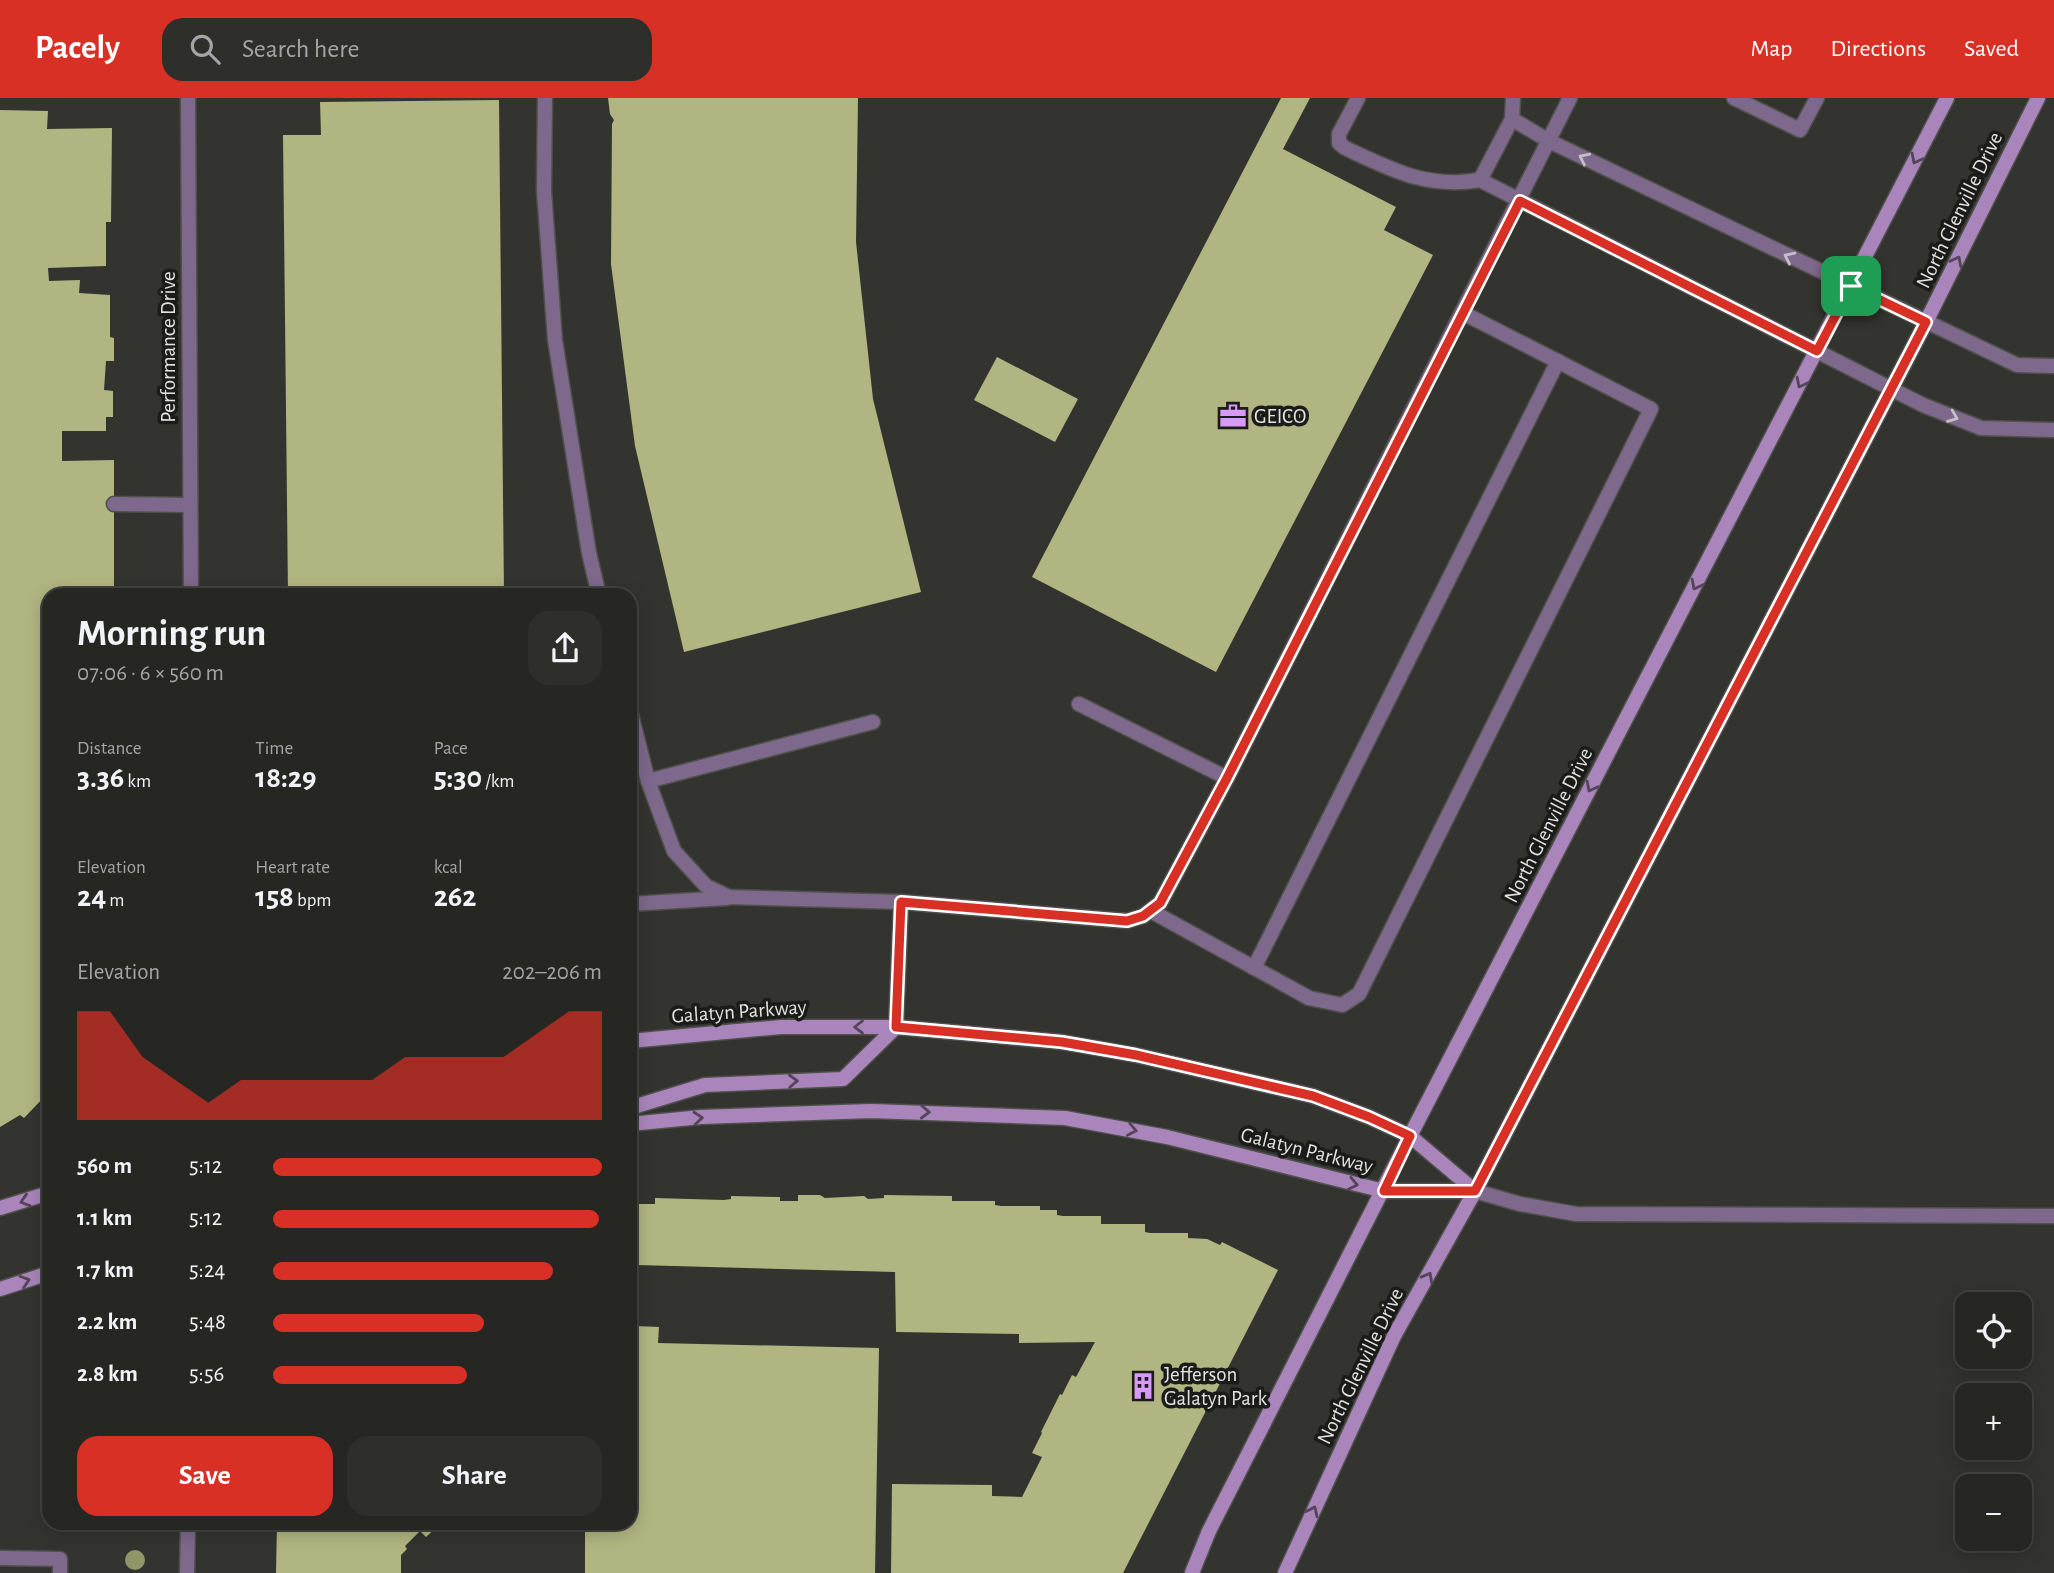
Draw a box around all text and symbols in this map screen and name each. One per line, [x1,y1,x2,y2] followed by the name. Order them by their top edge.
[162,18,652,81] search box
[186,30,224,68] icon: search
[35,32,120,65] text: Pacely
[242,36,360,62] text: Search here
[1750,37,1792,61] text: Map
[1830,37,1926,61] text: Directions
[1964,37,2019,61] text: Saved
[1913,129,2006,292] street label: North Glenville Drive
[1579,152,1591,166] one-way arrow
[1910,152,1924,164] one-way arrow
[1784,251,1796,265] one-way arrow
[1821,256,1881,316] pin
[1948,256,1962,268] one-way arrow
[1832,267,1870,305] icon: arrive
[158,271,179,423] street label: Performance Drive
[1795,376,1809,388] one-way arrow
[1218,401,1248,431] office icon: GEICO
[1254,406,1306,427] place label: GEICO
[1945,409,1958,423] one-way arrow
[1691,578,1704,590] one-way arrow
[528,611,602,685] button: share
[77,615,266,653] text: Morning run
[77,662,224,685] text: 07:06 · 6 × 560 m
[77,739,141,758] text: Distance
[255,739,293,758] text: Time
[434,739,468,758] text: Pace
[1500,744,1597,906] street label: North Glenville Drive
[77,763,124,793] text: 3.36
[255,763,316,793] text: 18:29
[434,763,482,793] text: 5:30
[124,772,151,791] text: km
[482,772,515,791] text: /km
[1586,780,1600,792] one-way arrow
[77,858,146,877] text: Elevation
[255,858,330,877] text: Heart rate
[434,858,463,877] text: kcal
[77,882,106,912] text: 24
[255,882,294,912] text: 158
[434,882,476,912] text: 262
[106,891,125,910] text: m
[294,891,331,910] text: bpm
[77,961,160,984] text: Elevation
[502,961,602,984] text: 202–206 m
[671,996,807,1027] street label: Galatyn Parkway
[853,1019,864,1035] one-way arrow
[787,1074,798,1089] one-way arrow
[920,1105,931,1120] one-way arrow
[693,1110,704,1125] one-way arrow
[1126,1122,1138,1137] one-way arrow
[1239,1124,1375,1177] street label: Galatyn Parkway
[77,1155,132,1178] text: 560 m
[189,1155,222,1178] text: 5:12
[1347,1175,1359,1190] one-way arrow
[19,1192,31,1207] one-way arrow
[77,1207,132,1230] text: 1.1 km
[189,1207,222,1230] text: 5:12
[77,1259,134,1282] text: 1.7 km
[189,1259,225,1282] text: 5:24
[1419,1271,1433,1284] one-way arrow
[18,1274,30,1289] one-way arrow
[1314,1285,1407,1448] street label: North Glenville Drive
[1955,1292,2032,1551] map controls
[1955,1292,2032,1369] button: locate
[77,1311,137,1334] text: 2.2 km
[189,1311,226,1334] text: 5:48
[77,1363,138,1386] text: 2.8 km
[189,1363,224,1386] text: 5:56
[1164,1364,1268,1409] place label: Jefferson Galatyn Park
[1128,1371,1158,1401] building icon: Jefferson Galatyn Park
[1955,1383,2032,1460] button: +
[77,1436,333,1516] button: Save
[347,1436,602,1516] button: Share
[1955,1474,2032,1551] button: −
[1305,1506,1319,1518] one-way arrow

